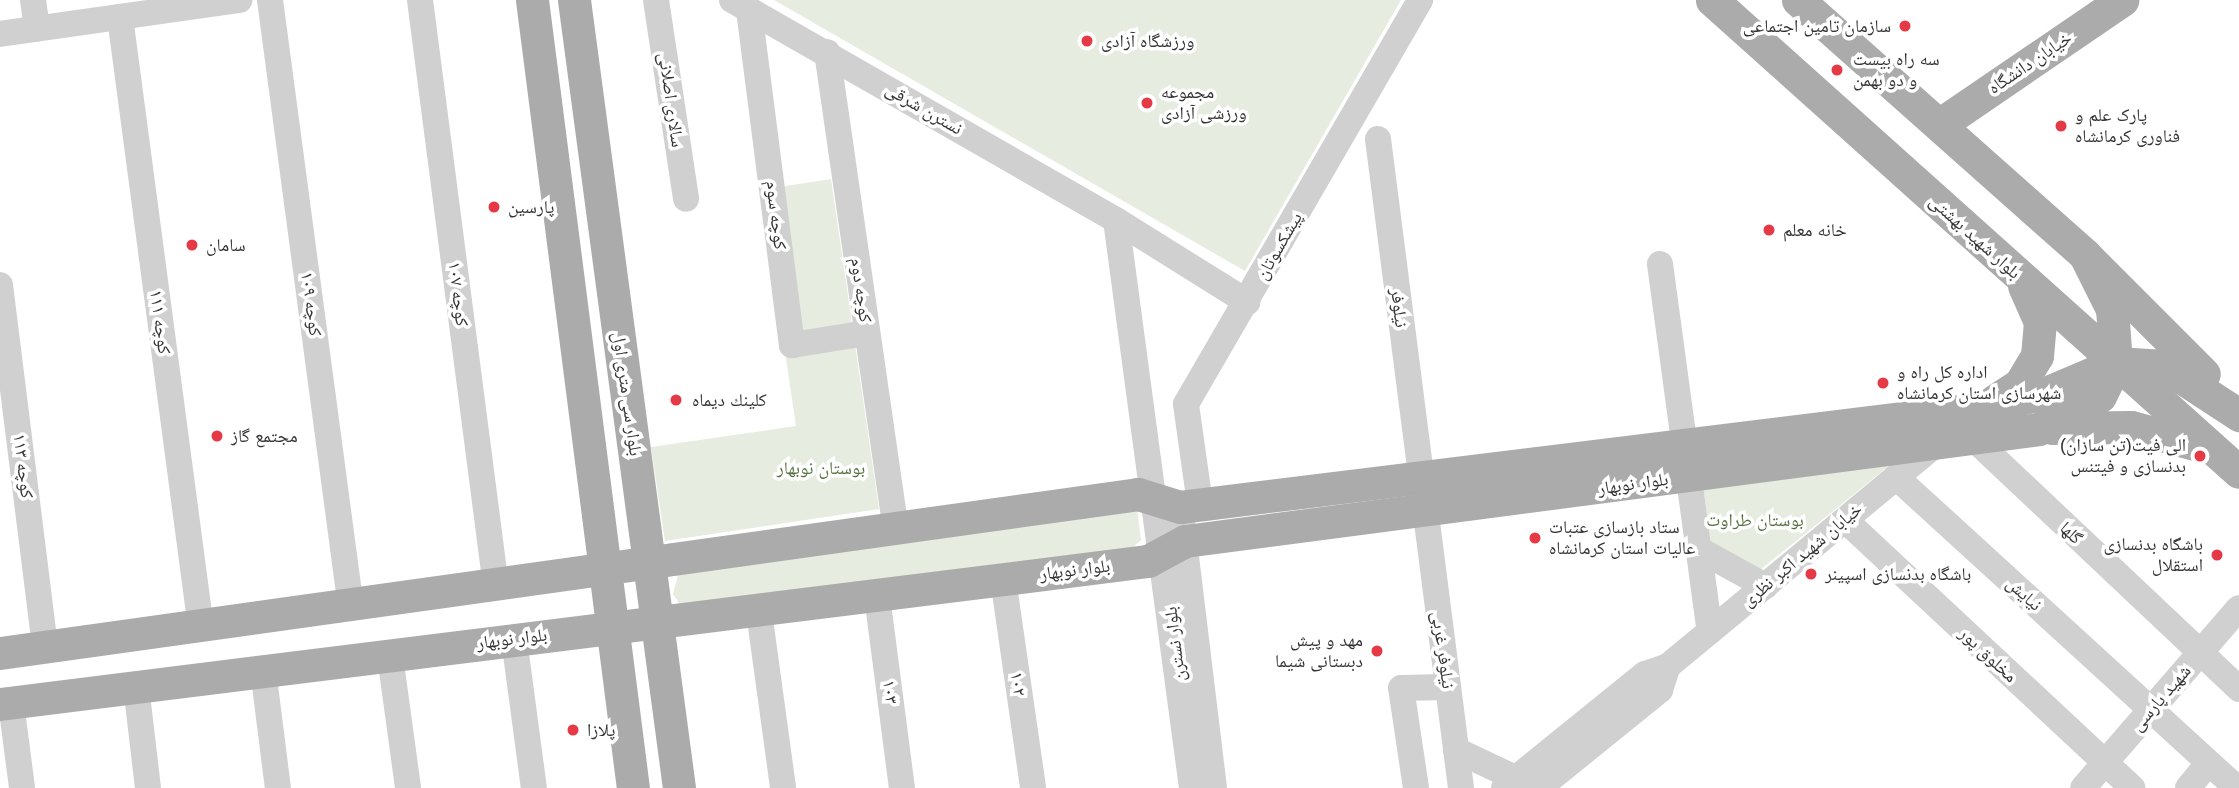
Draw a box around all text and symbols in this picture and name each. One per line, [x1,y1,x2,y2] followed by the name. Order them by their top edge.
[1743,15,1891,37] place label: سازمان تامین اجتماعی
[1897,18,1913,34] marker: سازمان تامین اجتماعی
[1984,27,2076,99] street label: خیابان دانشگاه
[1101,30,1194,52] place label: ورزشگاه آزادی
[1079,33,1095,49] marker: ورزشگاه آزادی
[1853,49,1940,92] place label: سه راه بیست و دو بهمن
[654,51,688,149] street label: سالاری اصلانی
[1827,60,1847,80] marker: سه راه بیست و دو بهمن
[882,78,966,140] street label: نسترن شرقی
[1161,82,1247,124] place label: مجموعه ورزشی آزادی
[1139,95,1155,111] marker: مجموعه ورزشی آزادی
[2075,105,2180,148] place label: پارک علم و فناوری کرمانشاه
[2053,118,2069,134] marker: پارک علم و فناوری کرمانشاه
[761,179,791,251] street label: کوچه سوم
[1925,190,2025,284] street label: بلوار شهید بهشتی
[508,196,555,218] place label: پارسین
[486,199,502,215] marker: پارسین
[1251,208,1307,284] street label: پیشکسوتان
[1783,219,1847,241] place label: خانه معلم
[1761,222,1777,238] marker: خانه معلم
[206,234,246,256] place label: سامان
[184,237,200,253] marker: سامان
[846,256,876,324] street label: کوچه دوم
[443,261,473,327] street label: کوچه ۱۰۷
[296,270,326,338] street label: کوچه ۱۰۹
[1386,287,1412,329] street label: نیلوفر
[145,288,175,356] street label: کوچه ۱۱۱
[608,331,646,457] street label: بلوار سی متری اول
[1897,362,2061,404] place label: اداره کل راه و شهرسازی استان کرمانشاه
[1875,375,1891,391] marker: اداره کل راه و شهرسازی استان کرمانشاه
[692,389,767,411] place label: كلينك ديماه
[666,390,686,410] marker: كلينك ديماه
[231,425,298,447] place label: مجتمع گاز
[209,428,225,444] marker: مجتمع گاز
[8,433,38,499] street label: کوچه ۱۱۳
[2060,435,2186,478] place label: الی فیت(تن سازان) بدنسازی و فیتنس
[2192,448,2208,464] marker: الی فیت(تن سازان) بدنسازی و فیتنس
[777,457,865,479] park label: بوستان نوبهار
[1596,468,1670,500] street label: بلوار نوبهار
[1738,498,1866,612] street label: خیابان شهید اکبر نظری
[1706,509,1804,531] park label: بوستان طراوت
[1549,517,1695,560] place label: ستاد بازسازی عتبات عالیات استان کرمانشاه
[2055,517,2087,549] street label: گلها
[1527,530,1543,546] marker: ستاد بازسازی عتبات عالیات استان کرمانشاه
[2103,534,2203,576] place label: باشگاه بدنسازی استقلال
[2209,547,2225,563] marker: باشگاه بدنسازی استقلال
[1039,555,1111,585] street label: بلوار نوبهار
[1825,563,1971,585] place label: باشگاه بدنسازی اسپینر
[1803,566,1819,582] marker: باشگاه بدنسازی اسپینر
[2002,572,2046,616] street label: نیایش
[1160,605,1190,683] street label: بلوار نسترن
[1427,610,1459,690] street label: نیلوفر غربی
[1955,623,2021,687] street label: مخلوق پور
[476,624,548,654] street label: بلوار نوبهار
[1275,630,1363,672] place label: مهد و پیش دبستانی شیما
[1369,643,1385,659] marker: مهد و پیش دبستانی شیما
[2126,660,2196,736] street label: شهید پارسی
[1006,670,1030,698] street label: ۱۰۲
[878,679,902,705] street label: ۱۰۳
[587,719,615,741] place label: پلازا
[565,722,581,738] marker: پلازا

